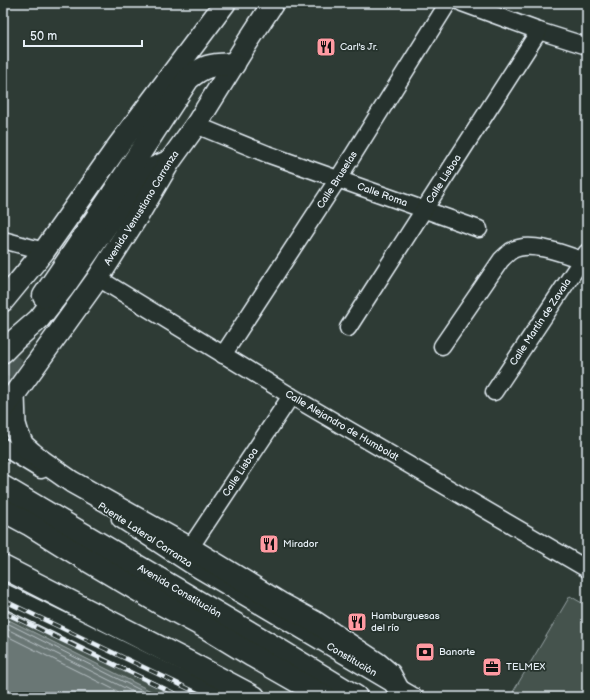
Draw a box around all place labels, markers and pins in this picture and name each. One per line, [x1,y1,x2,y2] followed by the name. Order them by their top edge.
[315,36,337,58] restaurant icon: Carl's Jr.
[340,41,378,53] place label: Carl's Jr.
[258,533,280,555] restaurant icon: Mirador
[283,538,318,550] place label: Mirador
[371,610,440,634] place label: Hamburguesas del río
[346,611,368,633] restaurant icon: Hamburguesas del río
[414,641,436,663] bank icon: Banorte
[439,646,475,658] place label: Banorte
[481,656,503,678] office icon: TELMEX
[506,661,546,673] place label: TELMEX

